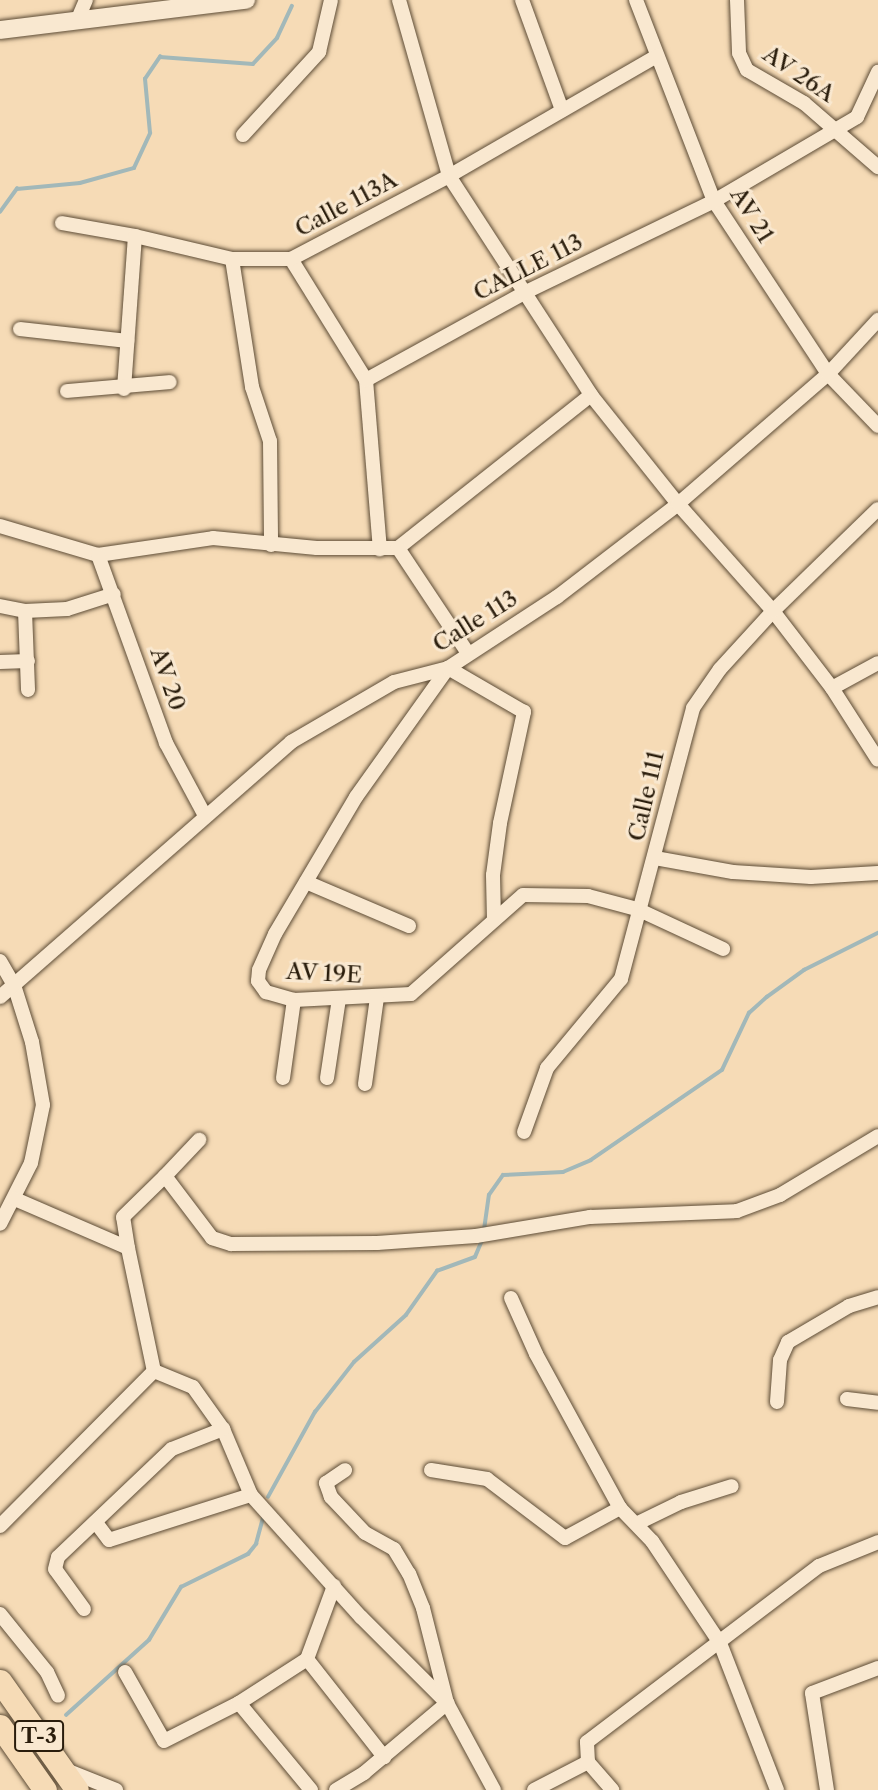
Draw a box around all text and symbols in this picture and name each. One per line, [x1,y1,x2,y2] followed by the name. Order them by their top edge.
[757,40,841,108] street label: AV 26A
[290,166,402,242] street label: Calle 113A
[724,182,780,248] street label: AV 21
[469,228,587,306] street label: CALLE 113
[428,584,522,658] street label: Calle 113
[144,643,192,715] street label: AV 20
[622,748,670,844] street label: Calle 111
[285,957,363,989] street label: AV 19E
[13,1718,65,1754] road number: T-3

